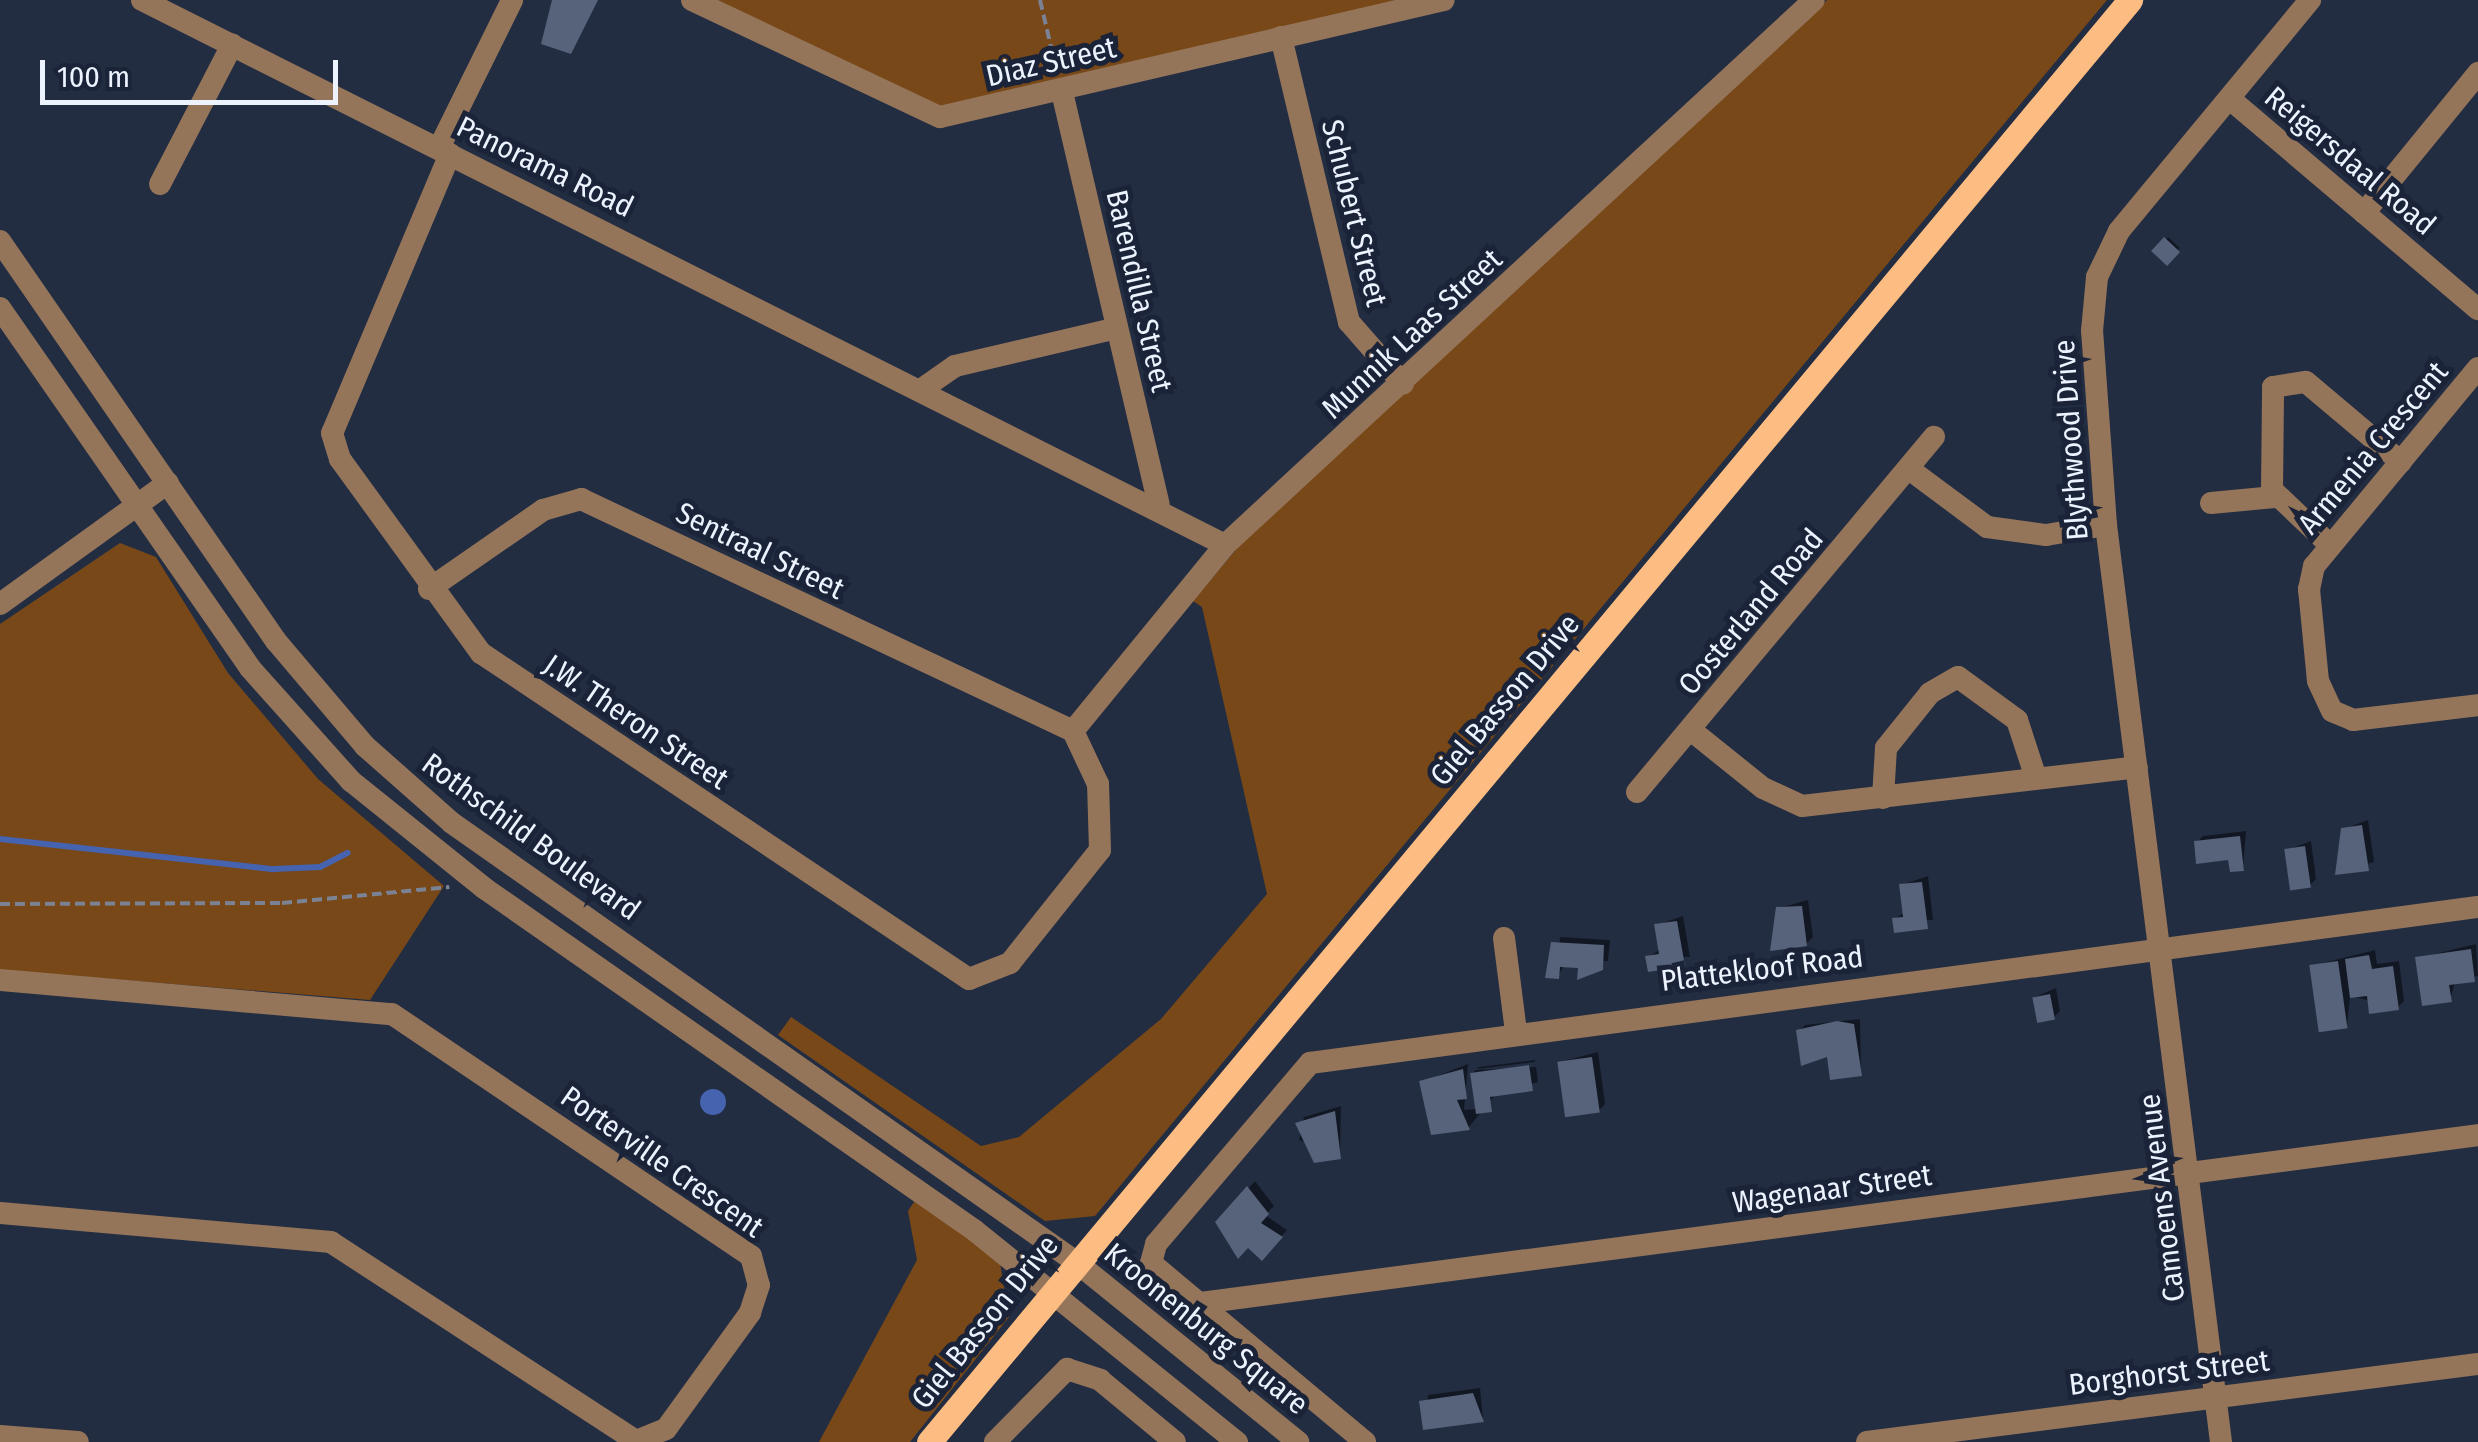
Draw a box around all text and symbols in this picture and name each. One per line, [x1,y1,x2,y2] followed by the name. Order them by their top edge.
[982,30,1120,94] street label: Diaz Street
[45,40,342,102] scale bar
[57,59,130,95] text: 100 m
[2257,79,2443,243] street label: Reigersdaal Road
[451,109,639,225] street label: Panorama Road
[1313,116,1395,310] street label: Schubert Street
[1098,186,1180,396] street label: Barendilla Street
[1315,241,1509,427] street label: Munnik Laas Street
[2046,339,2096,541] street label: Blythwood Drive
[2290,354,2456,542] street label: Armenia Crescent
[670,495,850,607] street label: Sentraal Street
[1671,522,1831,702] street label: Oosterland Road
[1423,607,1587,793] street label: Giel Basson Drive
[537,647,735,797] street label: J.W. Theron Street
[415,746,647,928] street label: Rothschild Boulevard
[1659,939,1865,999] street label: Plattekloof Road
[554,1079,770,1245] street label: Porterville Crescent
[2131,1092,2193,1304] street label: Camoens Avenue
[1730,1157,1934,1221] street label: Wagenaar Street
[904,1228,1066,1416] street label: Giel Basson Drive
[1097,1236,1315,1422] street label: Kroonenburg Square
[2067,1343,2271,1403] street label: Borghorst Street

